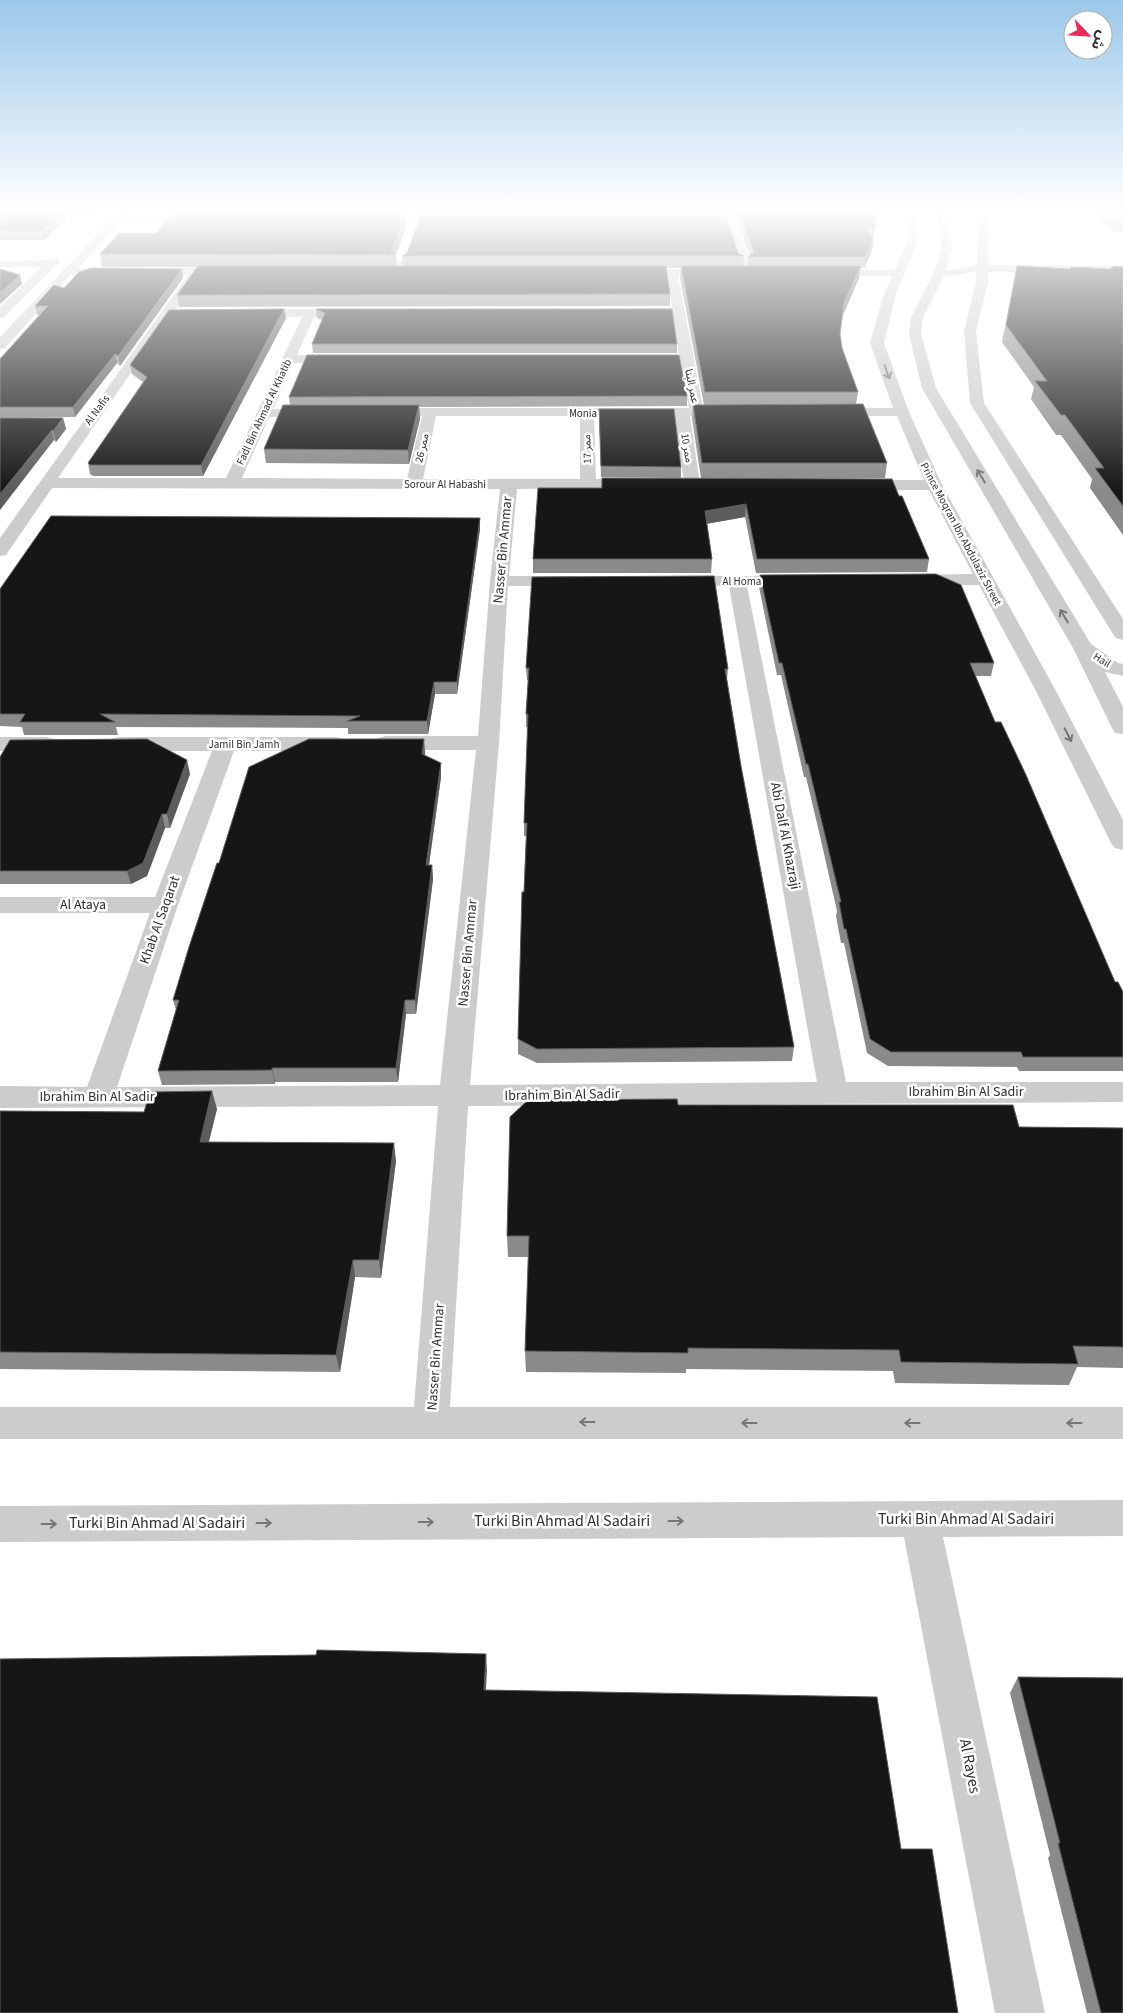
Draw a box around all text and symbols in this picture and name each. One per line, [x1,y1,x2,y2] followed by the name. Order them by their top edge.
[1063,10,1113,60] north arrow
[1086,27,1112,53] text: ش
[233,357,295,467] street label: Fadl Bin Ahmad Al Khatib
[883,364,892,379] one-way arrow
[681,367,703,405] street label: عمر البنا
[81,391,113,428] street label: Al Nafis
[569,406,597,421] street label: Monia
[411,432,433,464] street label: ممر 26
[677,432,697,464] street label: ممر 10
[579,434,595,464] street label: ممر 17
[917,460,1005,608] street label: Prince Moqran Ibn Abdulaziz Street
[976,469,986,483] one-way arrow
[404,477,486,492] street label: Sorour Al Habashi
[488,496,518,604] street label: Nasser Bin Ammar
[723,574,761,589] street label: Al Homa
[1059,608,1069,623] one-way arrow
[1090,649,1114,671] street label: Hail
[1063,727,1073,742] one-way arrow
[209,737,279,752] street label: Jamil Bin Jamh
[765,781,805,891] street label: Abi Dalf Al Khazraji
[135,873,185,967] street label: Khab Al Saqarat
[60,895,106,915] street label: Al Ataya
[453,899,483,1007] street label: Nasser Bin Ammar
[908,1082,1024,1102] street label: Ibrahim Bin Al Sadir
[504,1084,620,1106] street label: Ibrahim Bin Al Sadir
[39,1087,155,1107] street label: Ibrahim Bin Al Sadir
[422,1303,450,1411] street label: Nasser Bin Ammar
[579,1417,596,1427] one-way arrow
[742,1418,758,1428] one-way arrow
[904,1418,920,1428] one-way arrow
[1067,1418,1083,1428] one-way arrow
[878,1508,1054,1530] street label: Turki Bin Ahmad Al Sadairi
[474,1510,650,1532] street label: Turki Bin Ahmad Al Sadairi
[69,1512,245,1534] street label: Turki Bin Ahmad Al Sadairi
[668,1516,684,1526] one-way arrow
[418,1517,434,1527] one-way arrow
[255,1518,271,1528] one-way arrow
[40,1519,56,1529] one-way arrow
[954,1737,986,1795] street label: Al Rayes

